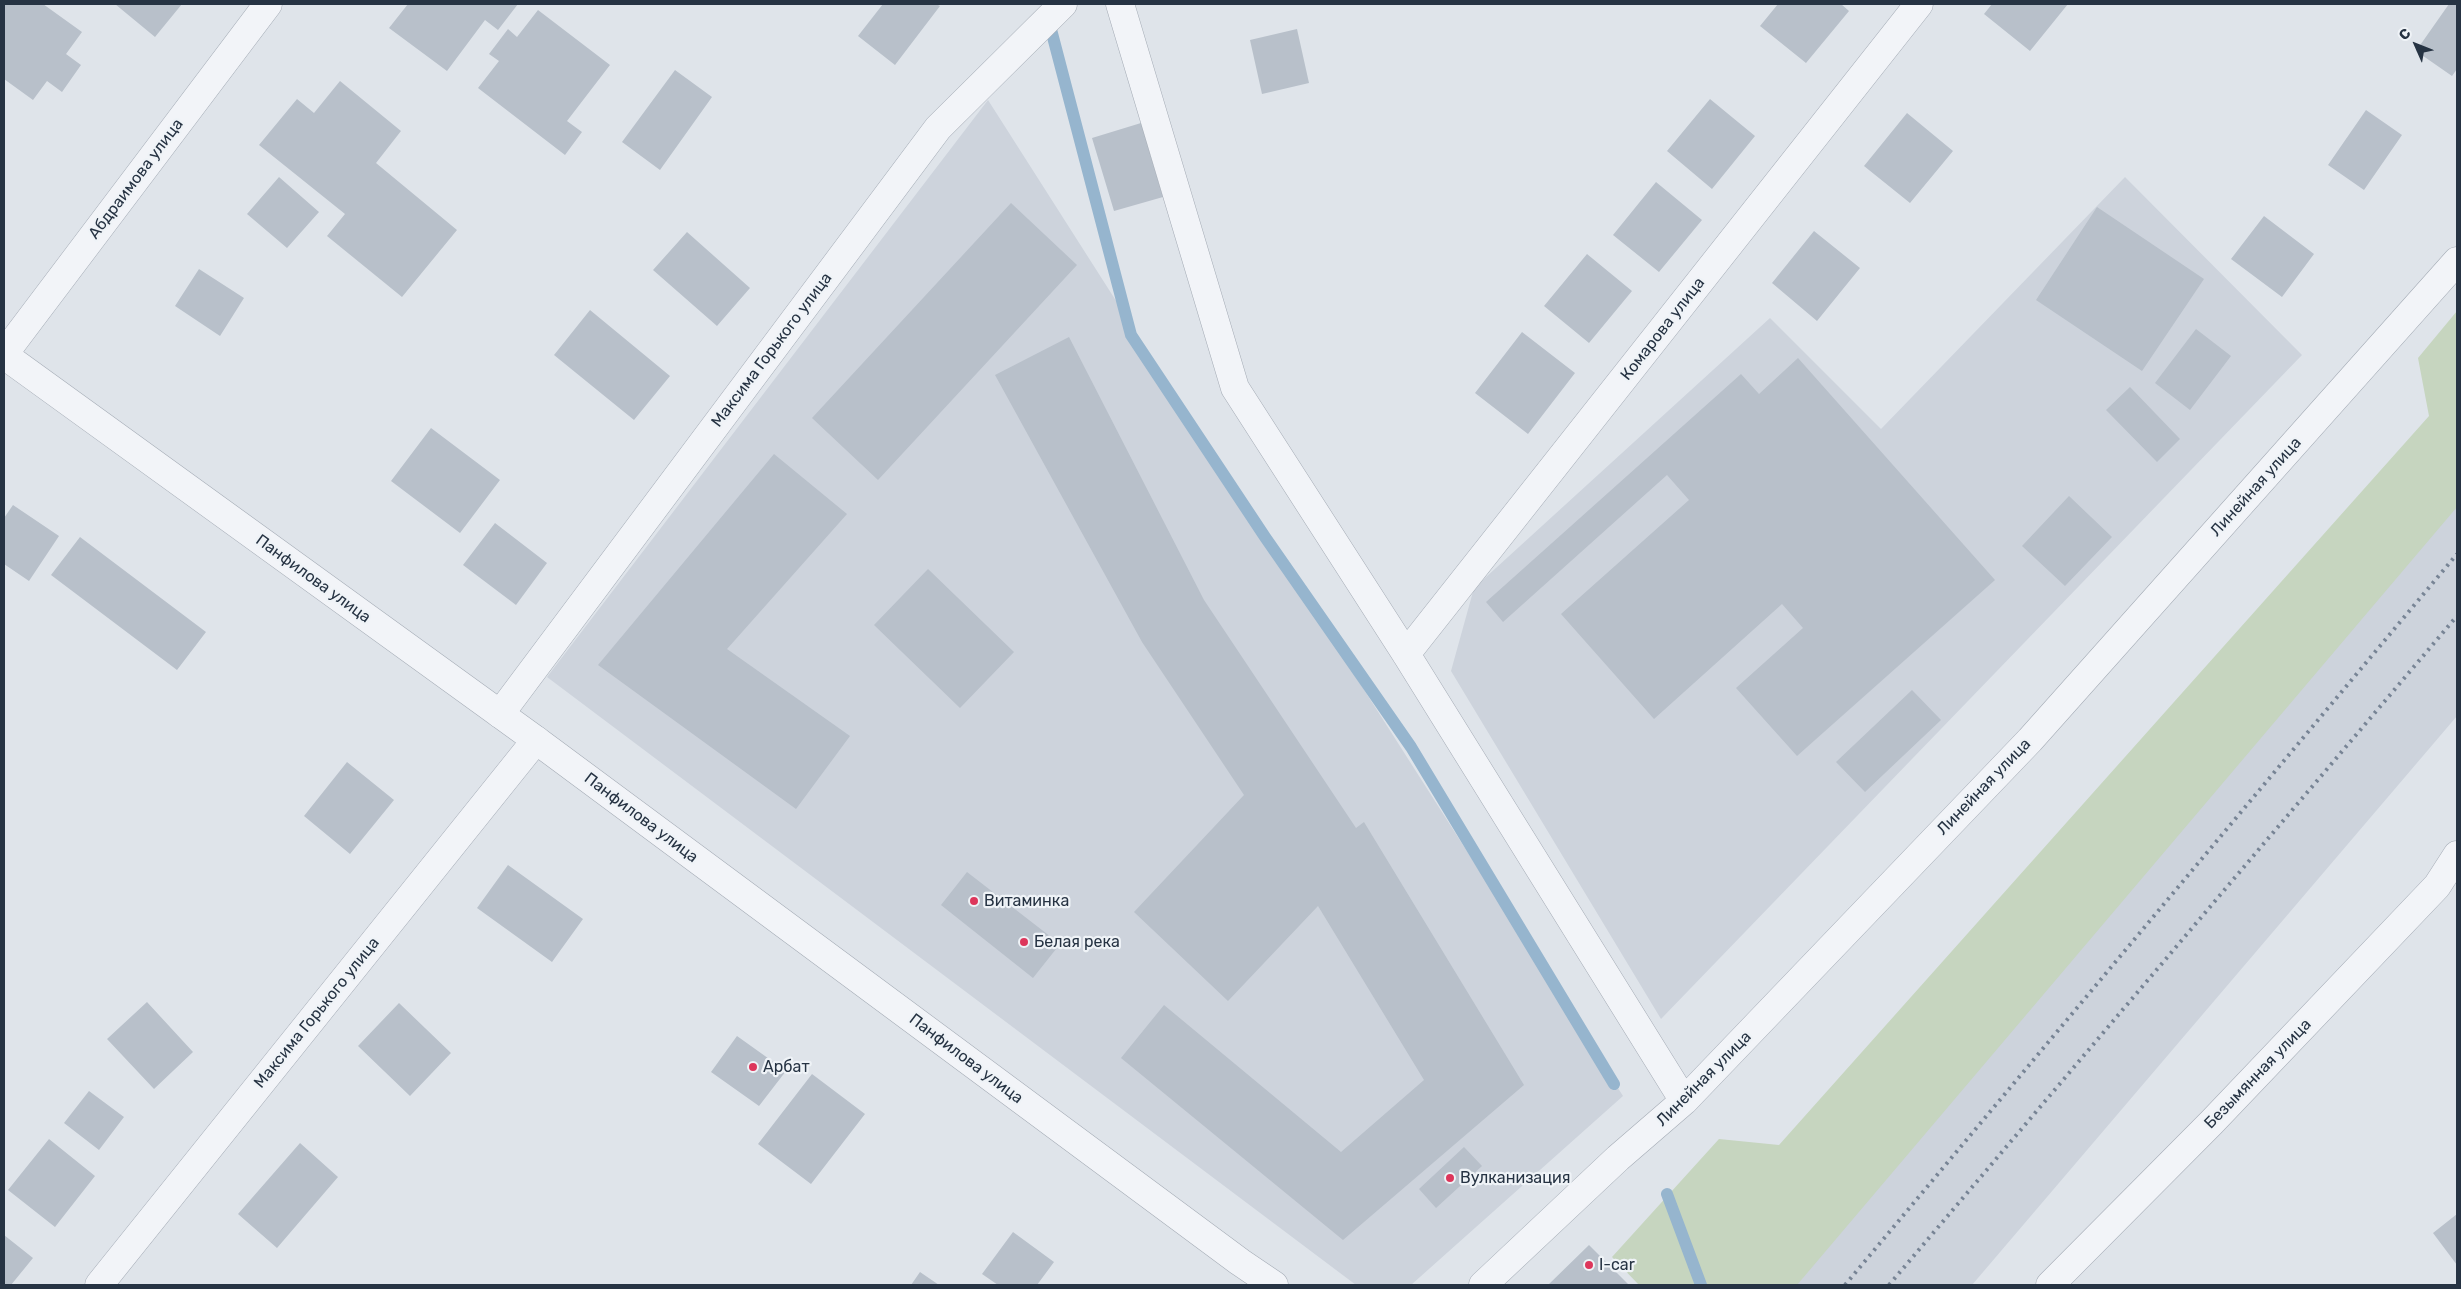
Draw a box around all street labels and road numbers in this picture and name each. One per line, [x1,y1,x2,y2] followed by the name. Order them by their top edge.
[85,115,187,243] street label: Абдраимова улица
[708,269,836,431] street label: Максима Горького улица
[1617,274,1709,384] street label: Комарова улица
[2206,433,2306,541] street label: Линейная улица
[252,531,374,627] street label: Панфилова улица
[1933,735,2035,839] street label: Линейная улица
[580,769,702,867] street label: Панфилова улица
[250,934,384,1092] street label: Максима Горького улица
[905,1010,1027,1108] street label: Панфилова улица
[2201,1015,2315,1133] street label: Безымянная улица
[1652,1027,1756,1131] street label: Линейная улица

